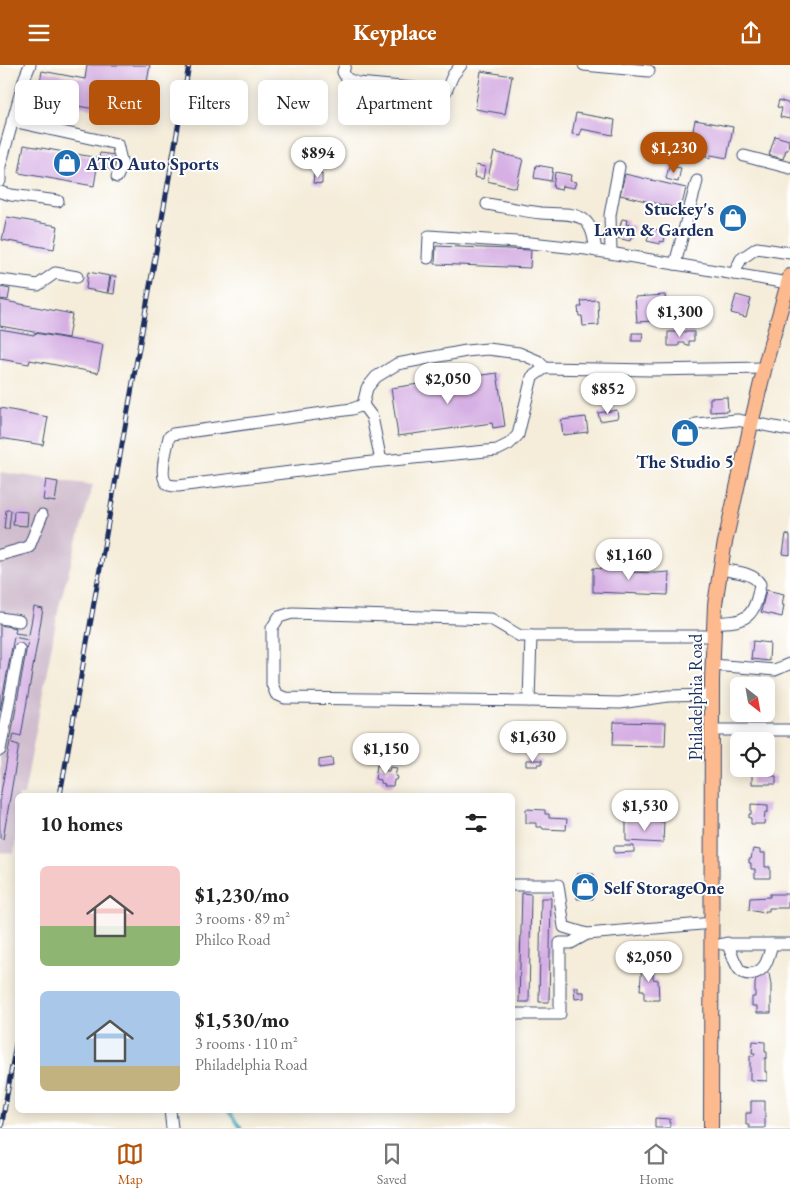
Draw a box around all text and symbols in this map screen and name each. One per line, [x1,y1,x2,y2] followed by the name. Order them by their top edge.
[353,18,437,47] text: Keyplace
[25,19,53,47] icon: menu
[737,19,765,47] icon: share
[15,80,79,125] chip: Buy
[89,80,160,125] chip: Rent
[170,80,248,125] chip: Filters
[258,80,328,125] chip: New
[338,80,450,125] chip: Apartment
[633,131,715,174] pin: $1,230
[288,137,348,179] pin: $894
[651,137,697,158] text: $1,230
[302,142,334,163] text: $894
[52,148,82,178] shop icon: ATO Auto Sports
[85,152,219,175] place label: ATO Auto Sports
[594,197,714,241] place label: Stuckey's Lawn & Garden
[718,203,748,233] shop icon: Stuckey's Lawn & Garden
[639,295,721,338] pin: $1,300
[657,301,703,322] text: $1,300
[407,363,489,405] pin: $2,050
[425,368,471,389] text: $2,050
[578,373,638,415] pin: $852
[592,378,624,399] text: $852
[670,418,700,448] shop icon: The Studio 5
[636,450,734,473] place label: The Studio 5
[588,539,670,581] pin: $1,160
[606,544,652,565] text: $1,160
[684,633,707,760] street label: Philadelphia Road
[730,677,775,723] north arrow
[730,677,775,777] map controls
[492,721,574,763] pin: $1,630
[510,726,556,747] text: $1,630
[730,732,775,777] button: locate
[345,733,427,775] pin: $1,150
[363,738,409,759] text: $1,150
[604,789,686,832] pin: $1,530
[622,795,668,816] text: $1,530
[462,809,490,837] icon: filters
[40,810,123,837] text: 10 homes
[570,872,600,902] shop icon: Self StorageOne
[604,876,725,899] place label: Self StorageOne
[195,881,289,908] text: $1,230/mo
[80,886,140,946] icon: home
[195,908,290,929] text: 3 rooms · 89 m²
[195,929,271,950] text: Philco Road
[608,941,690,983] pin: $2,050
[626,946,672,967] text: $2,050
[195,1006,289,1033] text: $1,530/mo
[80,1011,140,1071] icon: home
[195,1033,298,1054] text: 3 rooms · 110 m²
[195,1054,308,1075] text: Philadelphia Road
[116,1140,144,1188] tab: Map
[377,1140,407,1188] tab: Saved
[639,1140,674,1188] tab: Home

